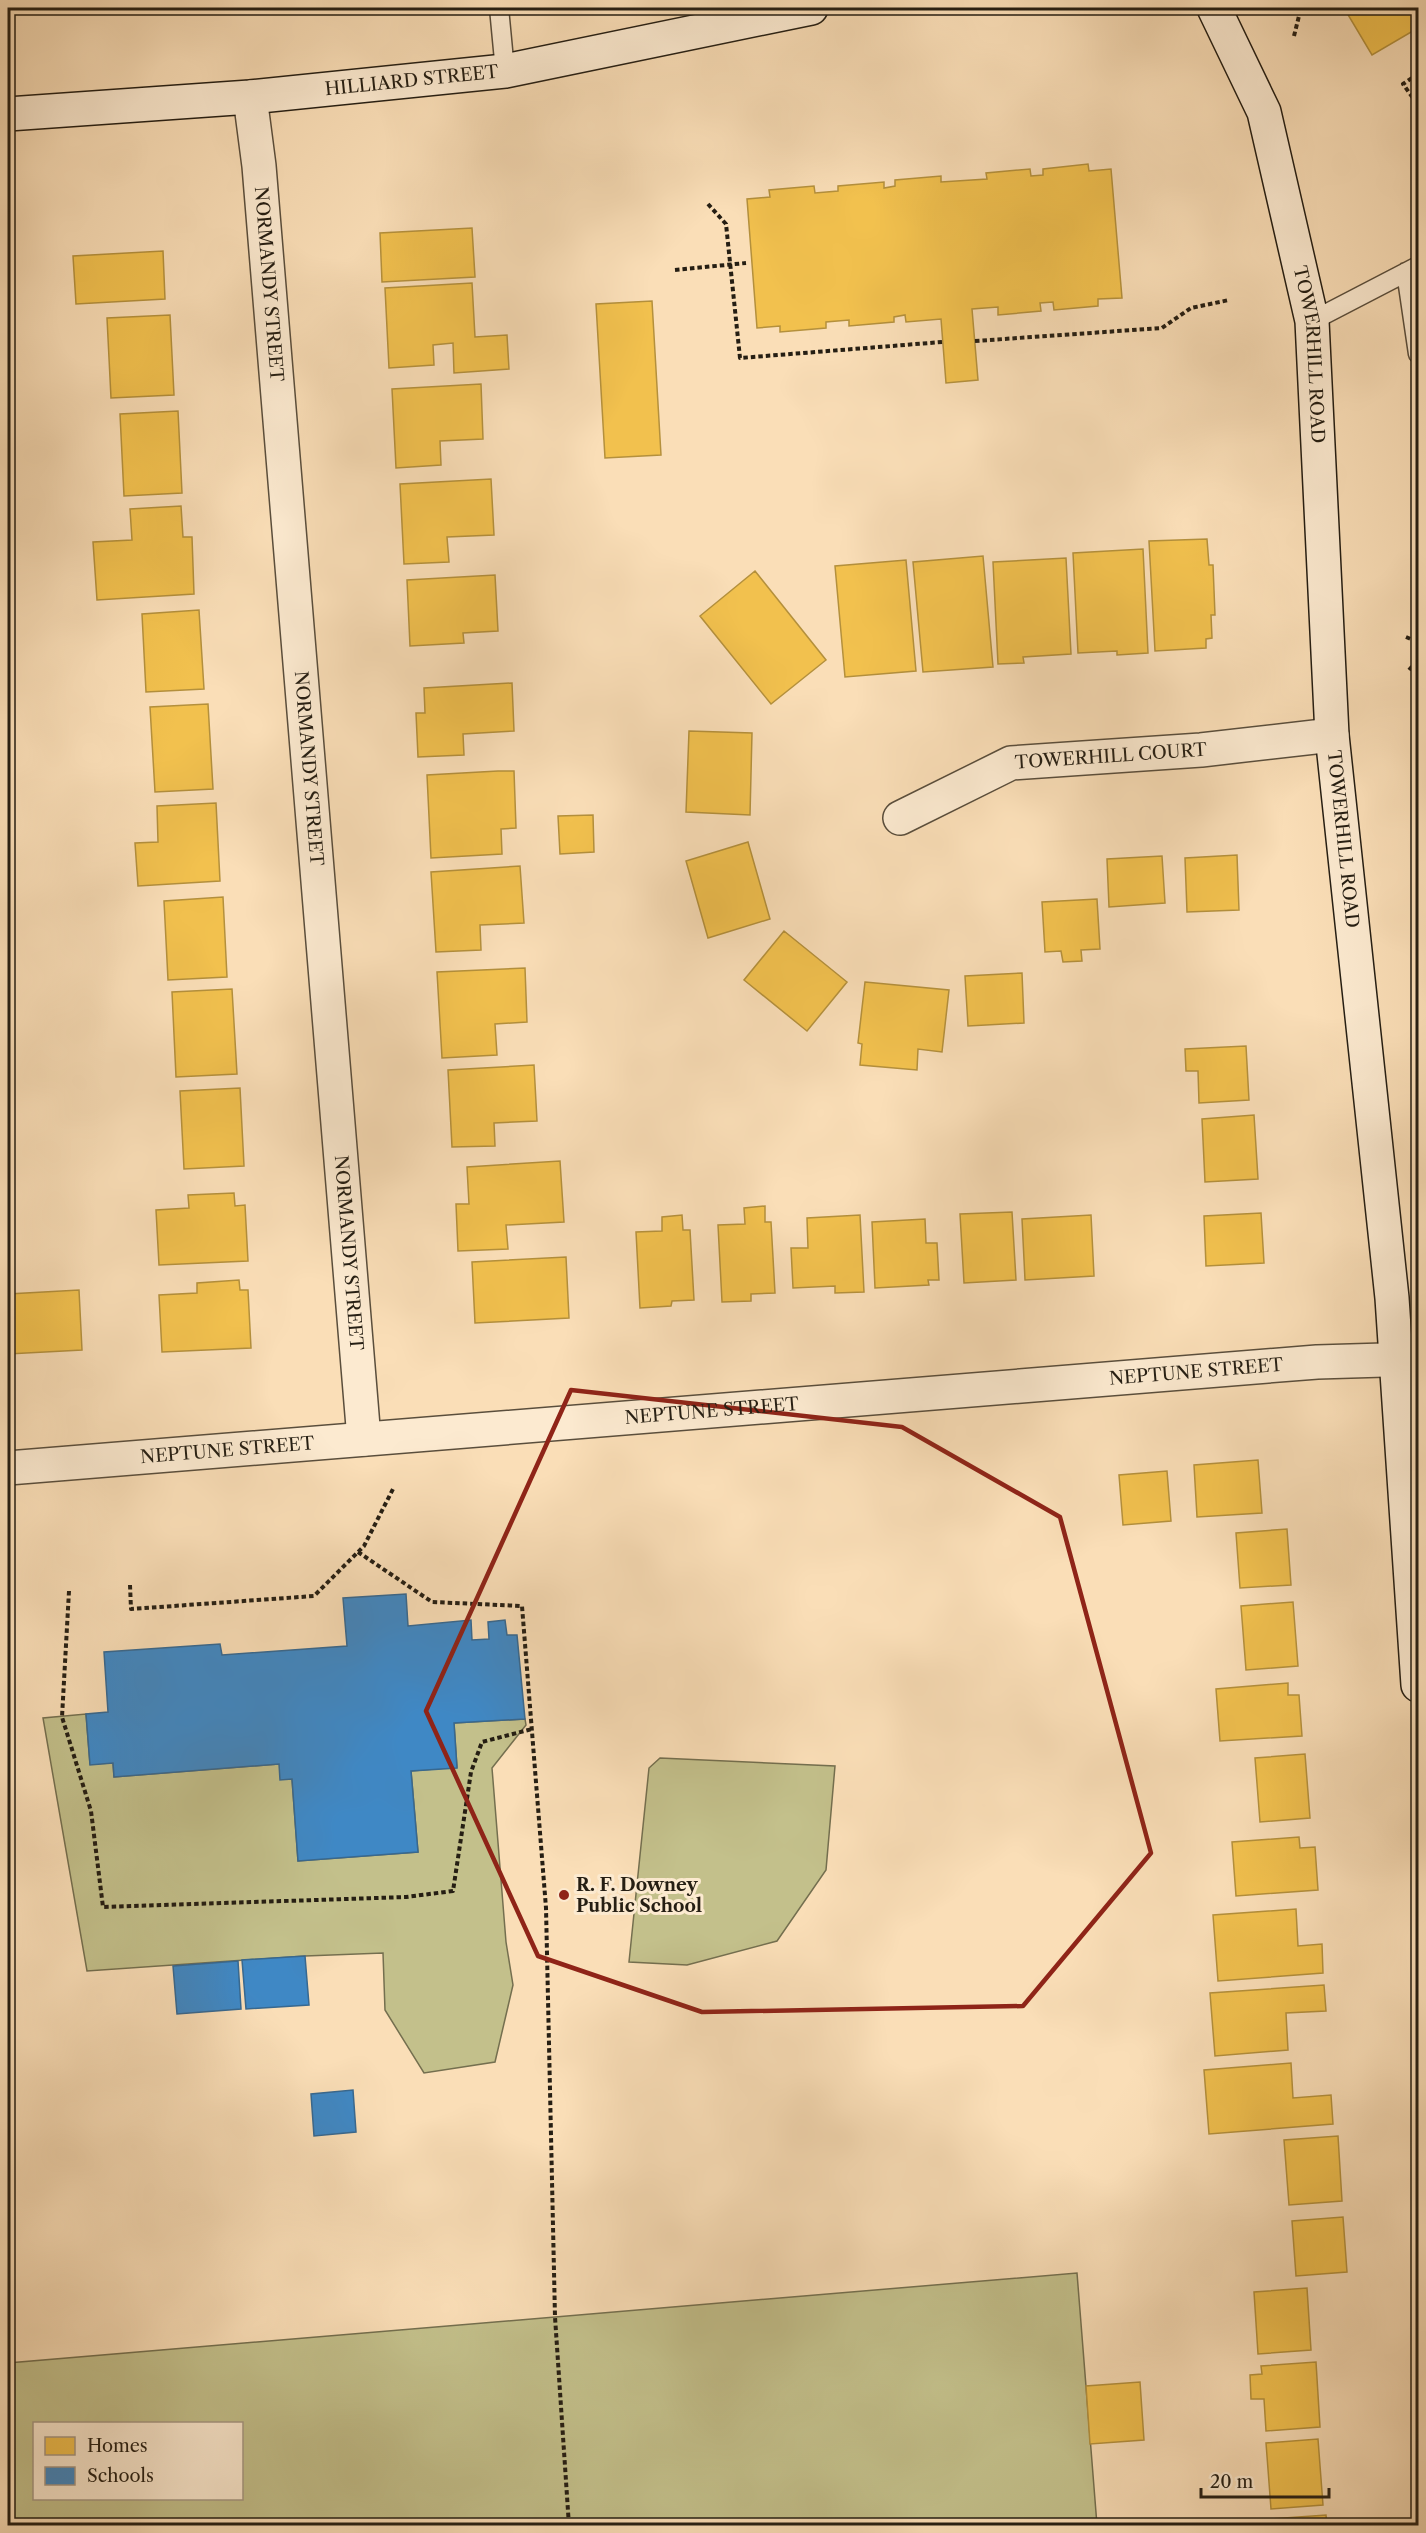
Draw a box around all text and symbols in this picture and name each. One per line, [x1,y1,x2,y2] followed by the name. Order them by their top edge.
[324,61,500,100] street label: HILLIARD STREET
[250,186,288,383] street label: NORMANDY STREET
[1289,264,1329,444] street label: TOWERHILL ROAD
[290,670,328,867] street label: NORMANDY STREET
[1014,739,1208,774] street label: TOWERHILL COURT
[1323,749,1363,929] street label: TOWERHILL ROAD
[330,1154,368,1352] street label: NORMANDY STREET
[1108,1354,1284,1390] street label: NEPTUNE STREET
[624,1393,800,1429] street label: NEPTUNE STREET
[139,1432,316,1468] street label: NEPTUNE STREET
[576,1874,702,1917] place label: R. F. Downey Public School
[557,1888,571,1902] marker: R. F. Downey Public School
[33,2422,243,2500] legend
[87,2435,148,2457] text: Homes
[1201,2461,1328,2499] scale bar
[87,2465,154,2487] text: Schools
[1210,2471,1254,2493] text: 20 m

